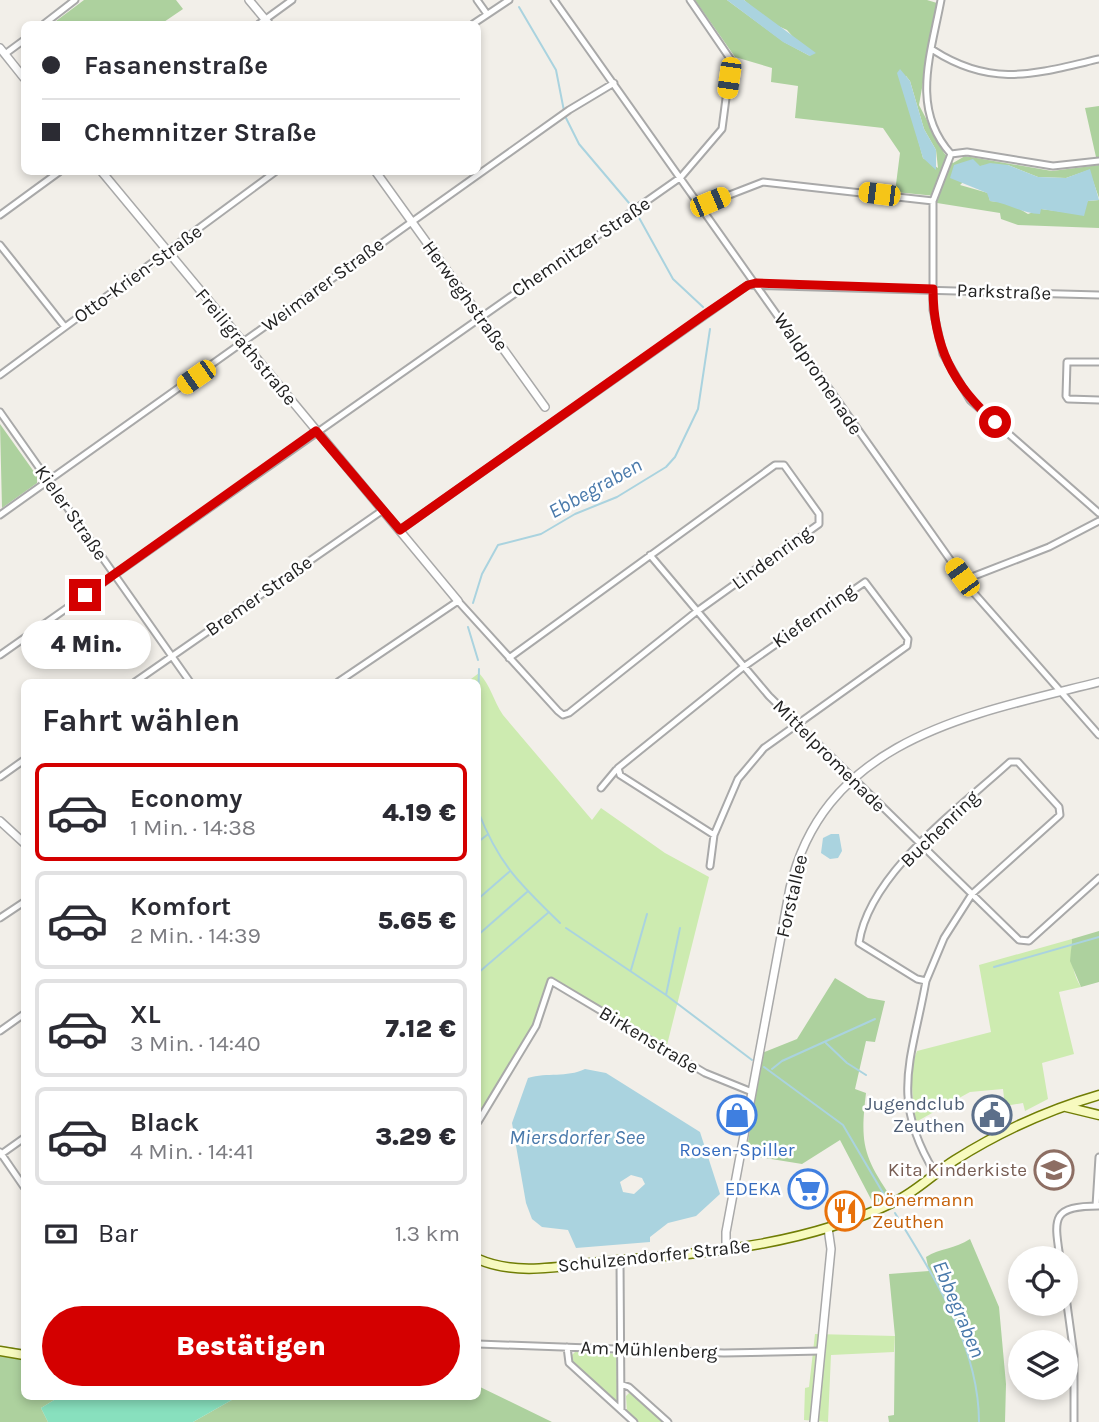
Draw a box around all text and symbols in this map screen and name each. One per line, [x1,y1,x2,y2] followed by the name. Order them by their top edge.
[84,50,268,81] text: Fasanenstraße
[716,56,743,100] car
[84,117,316,148] text: Chemnitzer Straße
[857,181,902,207] car
[687,184,734,220] car
[508,192,654,302] street label: Chemnitzer Straße
[70,220,206,328] street label: Otto-Krien-Straße
[258,233,388,337] street label: Weimarer Straße
[418,237,512,355] street label: Herweghstraße
[956,279,1052,305] street label: Parkstraße
[191,284,301,410] street label: Freiligrathstraße
[769,309,867,439] street label: Waldpromenade
[173,356,220,398] car
[979,406,1011,438] route start
[544,453,646,523] water label: Ebbegraben
[30,461,112,565] street label: Kieler Straße
[728,522,816,594] street label: Lindenring
[202,551,316,641] street label: Bremer Straße
[942,554,983,600] car
[69,579,101,611] route end
[768,579,860,653] street label: Kiefernring
[20,620,150,668] callout: 4 Min.
[51,631,121,658] text: 4 Min.
[768,695,890,817] street label: Mittelpromenade
[42,702,240,739] text: Fahrt wählen
[46,781,109,844] icon: car
[130,783,242,814] text: Economy
[896,786,984,872] street label: Buchenring
[382,797,456,828] text: 4.19 €
[130,814,256,841] text: 1 Min. · 14:38
[772,852,812,940] street label: Forstallee
[46,889,109,952] icon: car
[130,891,231,922] text: Komfort
[377,905,456,936] text: 5.65 €
[130,922,261,949] text: 2 Min. · 14:39
[46,997,109,1060] icon: car
[130,999,161,1030] text: XL
[595,1002,703,1078] street label: Birkenstraße
[385,1013,456,1044] text: 7.12 €
[130,1030,261,1057] text: 3 Min. · 14:40
[865,1093,965,1137] place label: Jugendclub Zeuthen
[716,1094,758,1136] shop icon: Rosen-Spiller
[971,1094,1013,1136] public building icon: Jugendclub Zeuthen
[46,1105,109,1168] icon: car
[130,1107,199,1138] text: Black
[375,1121,456,1152] text: 3.29 €
[509,1125,645,1149] water label: Miersdorfer See
[130,1138,254,1165] text: 4 Min. · 14:41
[679,1139,795,1161] place label: Rosen-Spiller
[1033,1149,1075,1191] school or university icon: Kita Kinderkiste
[888,1159,1027,1181] place label: Kita Kinderkiste
[787,1168,829,1210] supermarket icon: EDEKA
[725,1178,781,1200] place label: EDEKA
[872,1189,974,1233] place label: Dönermann Zeuthen
[824,1190,866,1232] restaurant icon: Dönermann Zeuthen
[42,1215,80,1253] icon: cash
[98,1218,138,1249] text: Bar
[395,1220,460,1247] text: 1.3 km
[557,1235,751,1277] street label: Schulzendorfer Straße
[1008,1246,1078,1400] map controls
[1008,1246,1078,1316] button: locate
[928,1257,990,1361] water label: Ebbegraben
[42,1306,460,1386] button: Bestätigen
[1008,1330,1078,1400] button: layers
[580,1337,718,1363] street label: Am Mühlenberg

